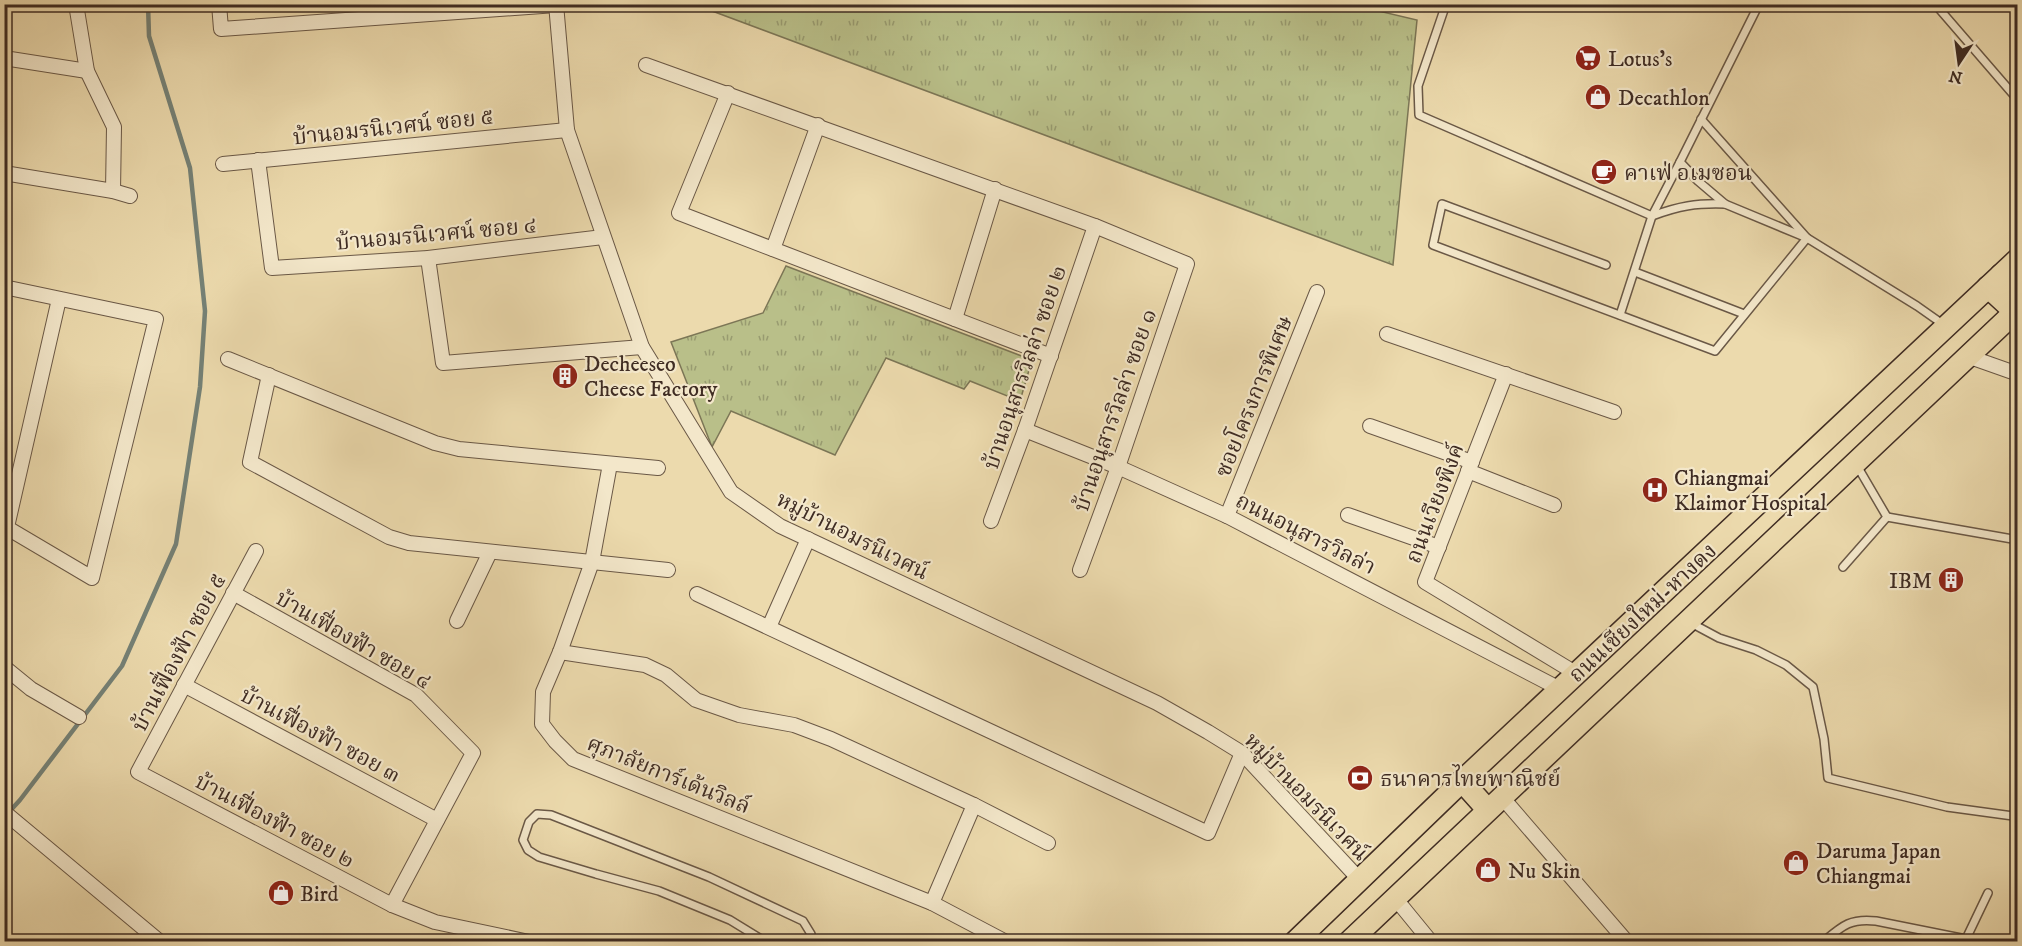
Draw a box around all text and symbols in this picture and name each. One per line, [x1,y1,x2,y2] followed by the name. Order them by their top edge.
[1929,33,1989,93] north arrow
[1573,43,1603,73] supermarket icon: Lotus's
[1608,46,1672,73] place label: Lotus's
[1947,65,1965,88] text: N
[1583,82,1613,112] shop icon: Decathlon
[1618,85,1710,112] place label: Decathlon
[292,104,495,151] street label: บ้านอมรนิเวศน์ ซอย ๕
[1589,157,1619,187] cafe icon: คาเฟ่ อเมซอน
[1624,160,1752,187] place label: คาเฟ่ อเมซอน
[335,212,538,257] street label: บ้านอมรนิเวศน์ ซอย ๔
[978,262,1073,473] street label: บ้านอนุสารวิลล่า ซอย ๒
[1068,306,1163,515] street label: บ้านอนุสารวิลล่า ซอย ๑
[1208,311,1299,481] street label: ซอยโครงการพิเศษ
[584,351,718,403] place label: Decheeseo Cheese Factory
[550,361,580,391] building icon: Decheeseo Cheese Factory
[1400,440,1471,567] street label: ถนนเวียงพิงค์
[1674,465,1827,517] place label: Chiangmai Klaimor Hospital
[1640,475,1670,505] hospital icon: Chiangmai Klaimor Hospital
[772,486,933,586] street label: หมู่บ้านอมรนิเวศน์
[1231,487,1380,581] street label: ถนนอนุสารวิลล่า
[1562,536,1723,689] street label: ถนนเชียงใหม่-หางดง
[1936,565,1966,595] building icon: IBM
[123,567,232,736] street label: บ้านเฟื่องฟ้า ซอย ๕
[1889,568,1932,595] place label: IBM
[271,581,438,696] street label: บ้านเฟื่องฟ้า ซอย ๔
[236,678,407,789] street label: บ้านเฟื่องฟ้า ซอย ๓
[1238,727,1374,867] street label: หมู่บ้านอมรนิเวศน์
[583,730,754,820] street label: ศุภาลัยการ์เด้นวิลล์
[1345,763,1375,793] bank icon: ธนาคารไทยพาณิชย์
[190,764,360,875] street label: บ้านเฟื่องฟ้า ซอย ๒
[1380,764,1561,793] place label: ธนาคารไทยพาณิชย์
[1816,838,1941,890] place label: Daruma Japan Chiangmai
[1781,848,1811,878] shop icon: Daruma Japan Chiangmai
[1473,855,1503,885] shop icon: Nu Skin
[1508,858,1581,885] place label: Nu Skin
[266,878,296,908] shop icon: Bird
[300,881,339,908] place label: Bird

